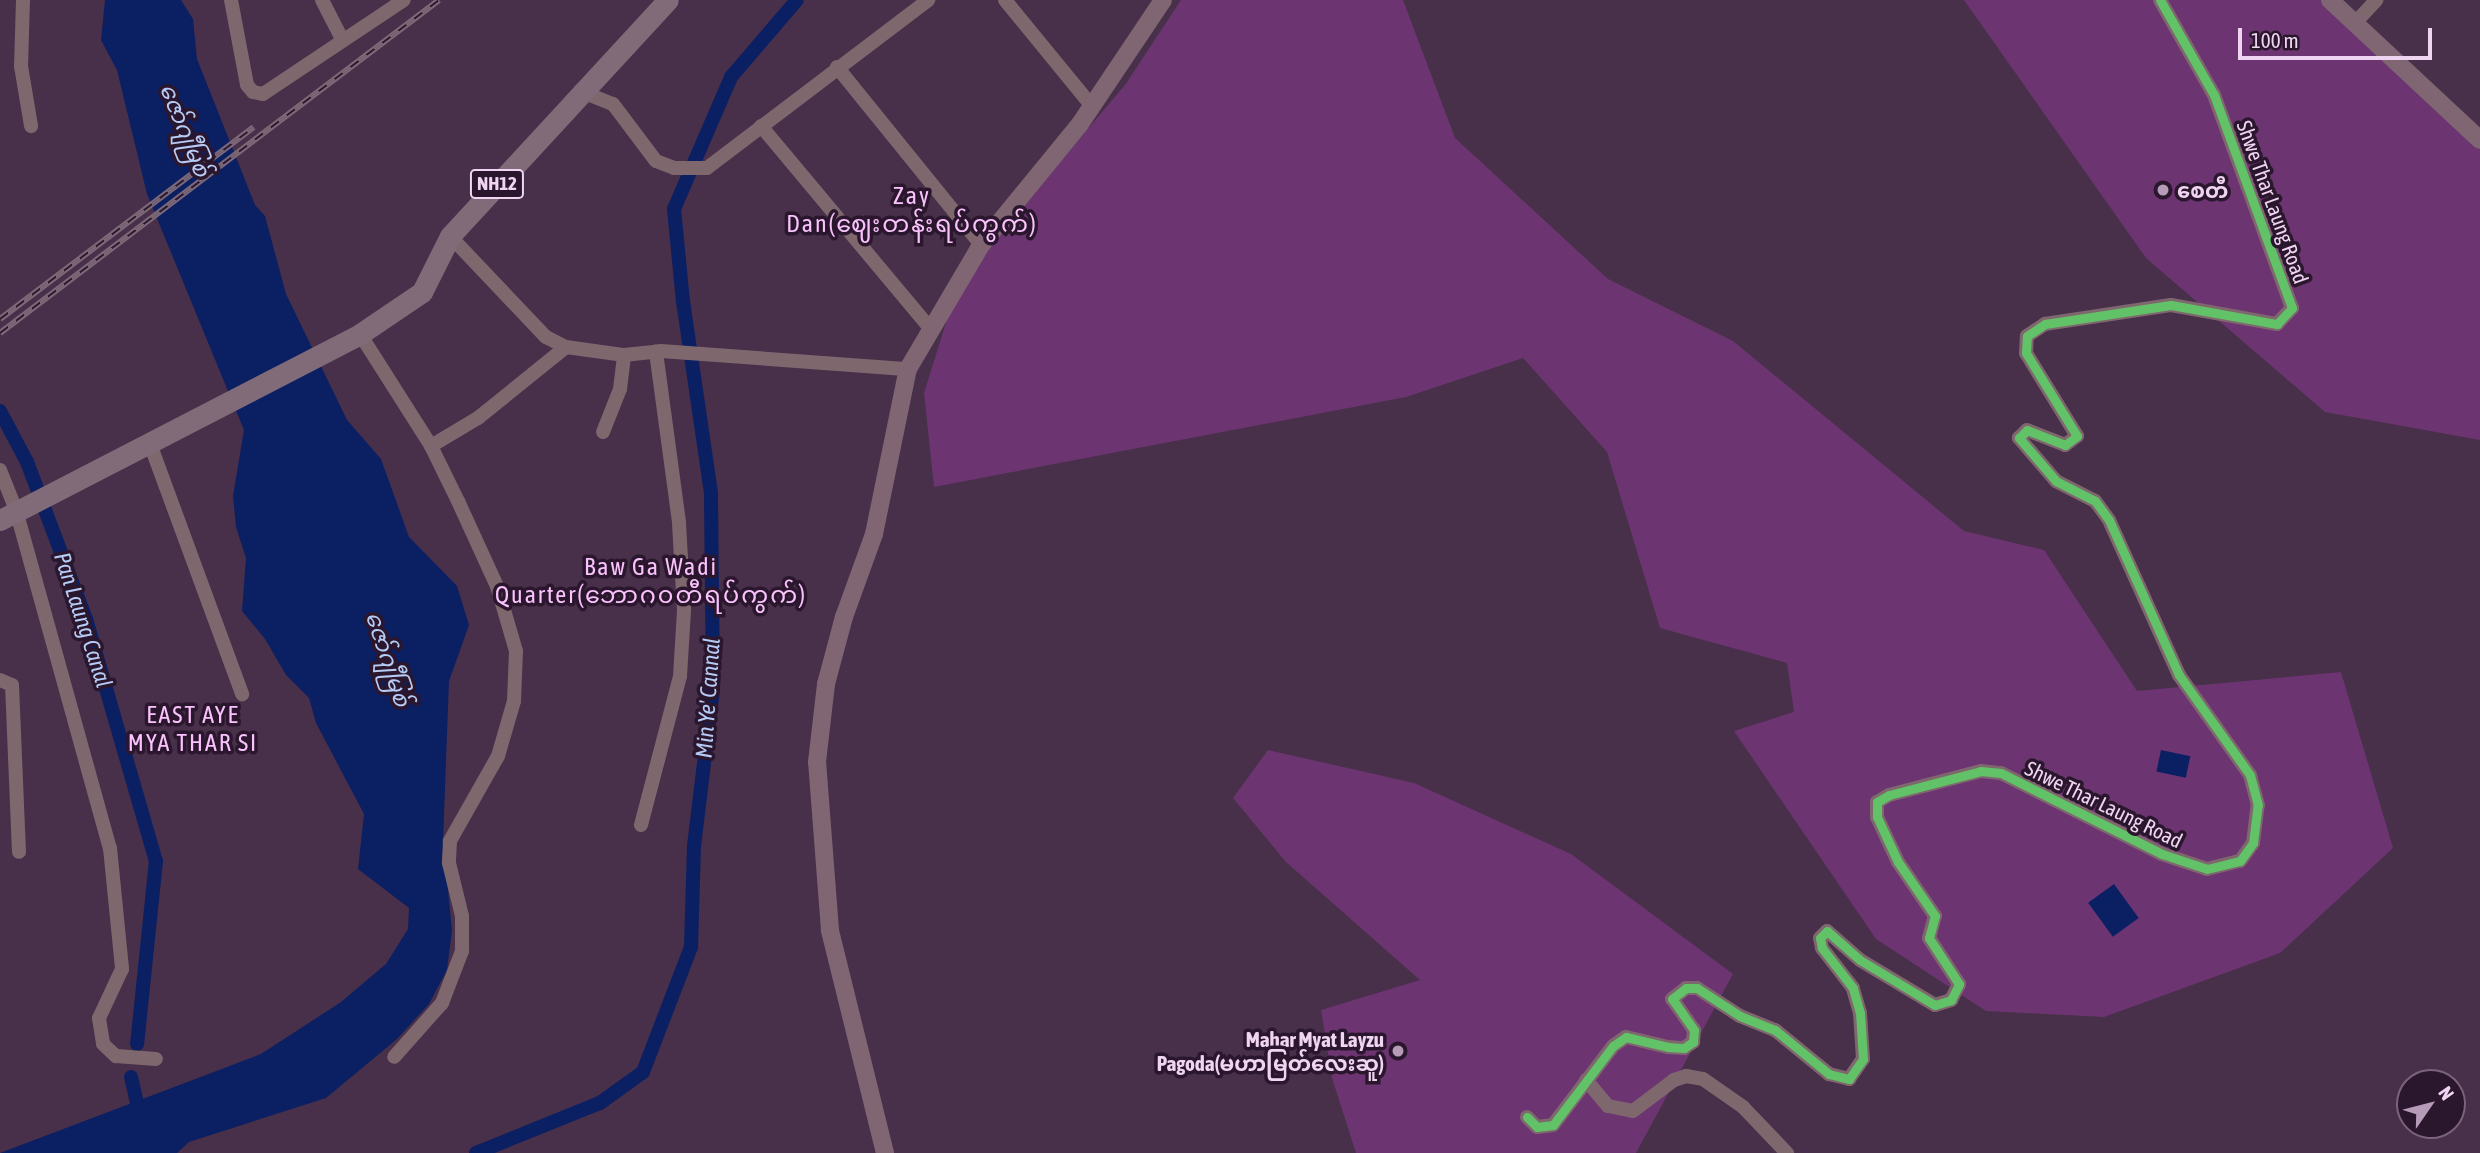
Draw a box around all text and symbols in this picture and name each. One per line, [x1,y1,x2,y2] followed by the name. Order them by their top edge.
[2242,14,2436,58] scale bar
[2251,28,2299,52] text: 100 m
[154,79,216,181] water label: ဇော်ဂျီမြစ်
[2232,117,2314,287] street label: Shwe Thar Laung Road
[469,168,525,200] road number: NH12
[2177,177,2228,203] place label: စေတီ
[798,182,1026,238] district label: Zay Dan(ဈေးတန်းရပ်ကွက်)
[2155,182,2171,198] marker: စေတီ
[48,549,118,691] water label: Pan Laung Canal
[512,553,790,609] district label: Baw Ga Wadi Quarter(ဘောဂ၀တီရပ်ကွက်)
[360,608,416,710] water label: ဇော်ဂျီမြစ်
[690,637,726,759] water label: Min Ye' Cannal
[129,701,257,757] district label: EAST AYE MYA THAR SI
[2021,755,2187,853] street label: Shwe Thar Laung Road
[1157,1026,1384,1076] place label: Mahar Myat Layzu Pagoda(မဟာမြတ်လေးဆူ)
[1390,1043,1406,1059] marker: Mahar Myat Layzu Pagoda(မဟာမြတ်လေးဆူ)
[2396,1069,2466,1139] north arrow
[2434,1082,2459,1104] text: N

